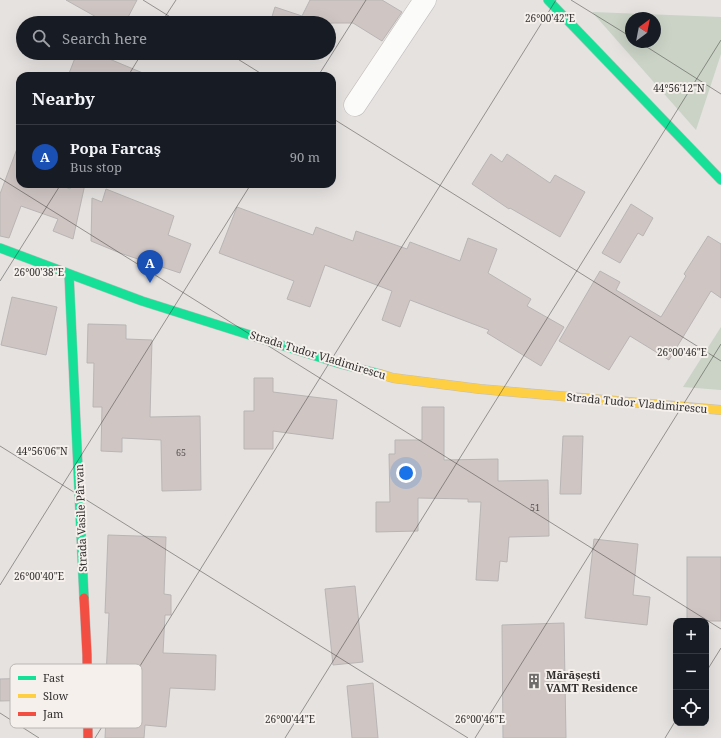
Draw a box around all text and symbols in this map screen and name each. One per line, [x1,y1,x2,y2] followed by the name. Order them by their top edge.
[525,11,575,25] text: 26°00'42"E
[625,12,661,48] north arrow
[16,16,336,60] search box
[30,27,52,49] icon: search
[62,28,147,48] text: Search here
[653,81,705,95] text: 44°56'12"N
[32,87,95,110] text: Nearby
[70,138,161,158] text: Popa Farcaş
[40,148,50,166] text: A
[290,148,320,166] text: 90 m
[70,158,122,176] text: Bus stop
[137,250,163,283] pin: A
[14,265,64,279] text: 26°00'38"E
[248,327,388,382] street label: Strada Tudor Vladimirescu
[657,345,707,359] text: 26°00'46"E
[566,389,708,416] street label: Strada Tudor Vladimirescu
[16,444,68,458] text: 44°56'06"N
[176,446,186,459] house number: 65
[396,463,416,483] your location
[71,464,90,572] street label: Strada Vasile Pârvan
[530,501,540,514] house number: 51
[14,569,64,583] text: 26°00'40"E
[673,618,709,726] map controls
[673,618,709,654] button: +
[673,654,709,690] button: −
[10,664,142,728] legend
[546,667,638,695] place label: Mărășești VAMT Residence
[43,670,64,685] text: Fast
[525,672,543,690] building icon: Mărășești VAMT Residence
[43,688,69,703] text: Slow
[673,690,709,726] button: locate
[42,706,64,721] text: Jam
[265,712,315,726] text: 26°00'44"E
[455,712,505,726] text: 26°00'46"E

